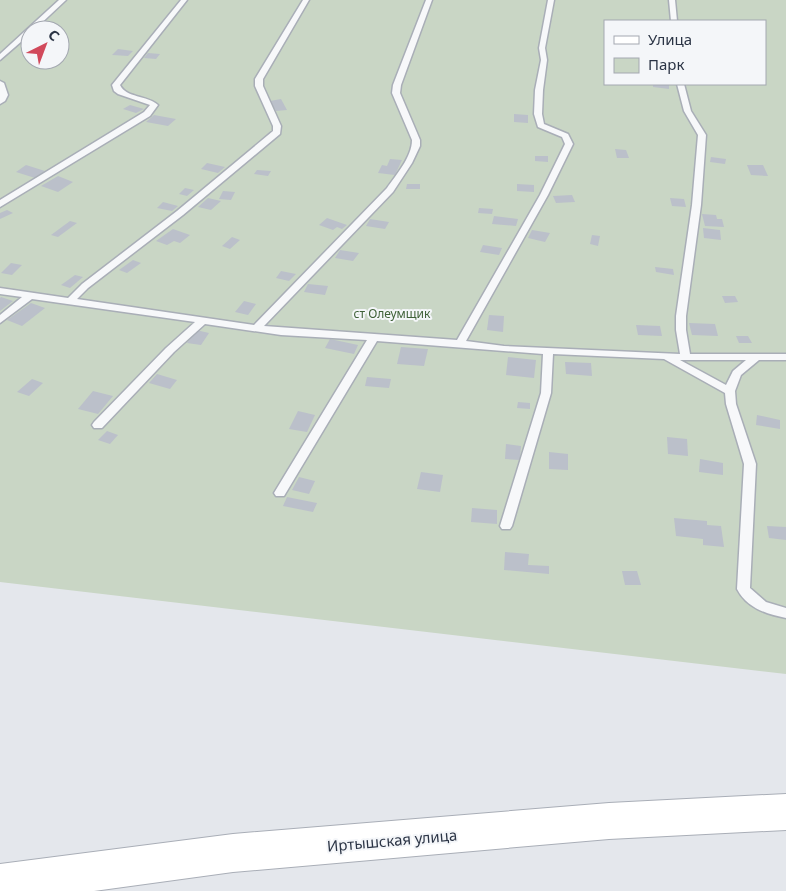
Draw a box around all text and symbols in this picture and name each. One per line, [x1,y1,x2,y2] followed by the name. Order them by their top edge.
[20,20,70,70] north arrow
[604,20,766,85] legend
[44,25,64,45] text: С
[648,29,692,49] text: Улица
[648,54,684,74] text: Парк
[354,305,431,322] park label: ст Олеумщик
[326,824,458,856] street label: Иртышская улица

